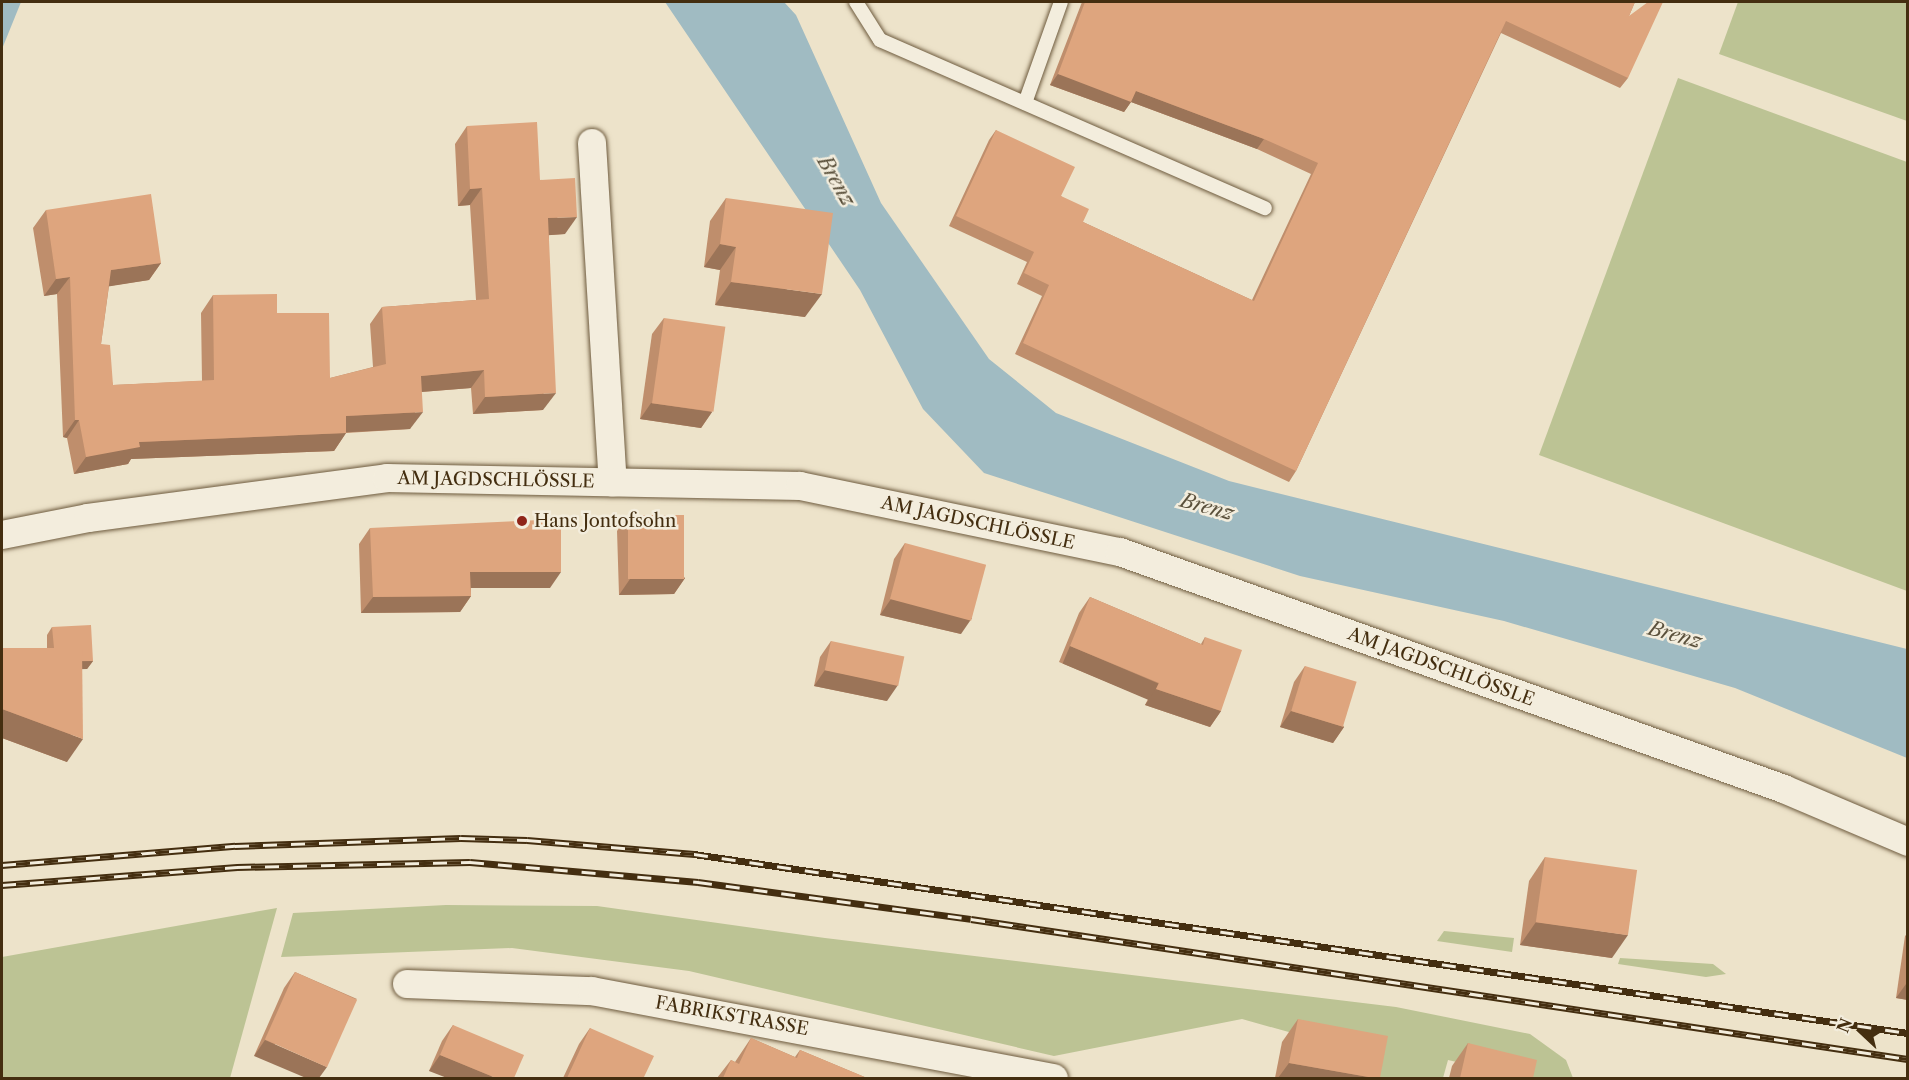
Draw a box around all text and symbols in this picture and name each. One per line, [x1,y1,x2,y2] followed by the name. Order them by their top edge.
[812,152,860,210] water label: Brenz
[397,467,595,493] street label: AM JAGDSCHLÖSSLE
[1178,488,1236,526] water label: Brenz
[879,492,1077,554] street label: AM JAGDSCHLÖSSLE
[534,510,676,532] place label: Hans Jontofsohn
[515,514,529,528] marker: Hans Jontofsohn
[1646,616,1704,654] water label: Brenz
[1345,623,1537,711] street label: AM JAGDSCHLÖSSLE
[654,992,810,1040] street label: FABRIKSTRASSE
[1831,1002,1891,1062] north arrow
[1832,1015,1856,1035] text: N

